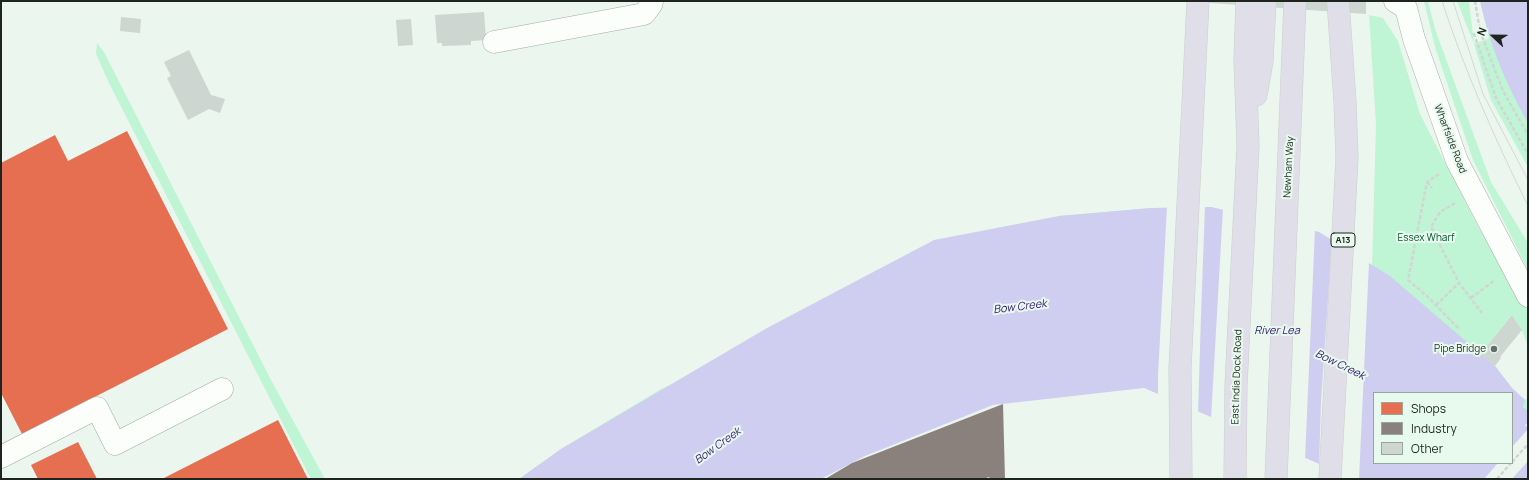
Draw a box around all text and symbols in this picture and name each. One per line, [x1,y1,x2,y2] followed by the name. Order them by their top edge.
[1473,16,1513,56] north arrow
[1473,25,1490,38] text: N
[1431,103,1469,175] street label: Wharfside Road
[1281,136,1297,198] street label: Newham Way
[1397,232,1455,244] park label: Essex Wharf
[1331,233,1355,247] road number: A13
[993,297,1047,317] water label: Bow Creek
[1254,324,1300,338] water label: River Lea
[1229,329,1245,425] street label: East India Dock Road
[1434,343,1486,355] place label: Pipe Bridge
[1489,344,1499,354] marker: Pipe Bridge
[1313,347,1367,383] water label: Bow Creek
[1373,392,1513,464] legend
[1411,400,1446,417] text: Shops
[1411,420,1457,437] text: Industry
[692,425,744,467] water label: Bow Creek
[1411,440,1443,457] text: Other

